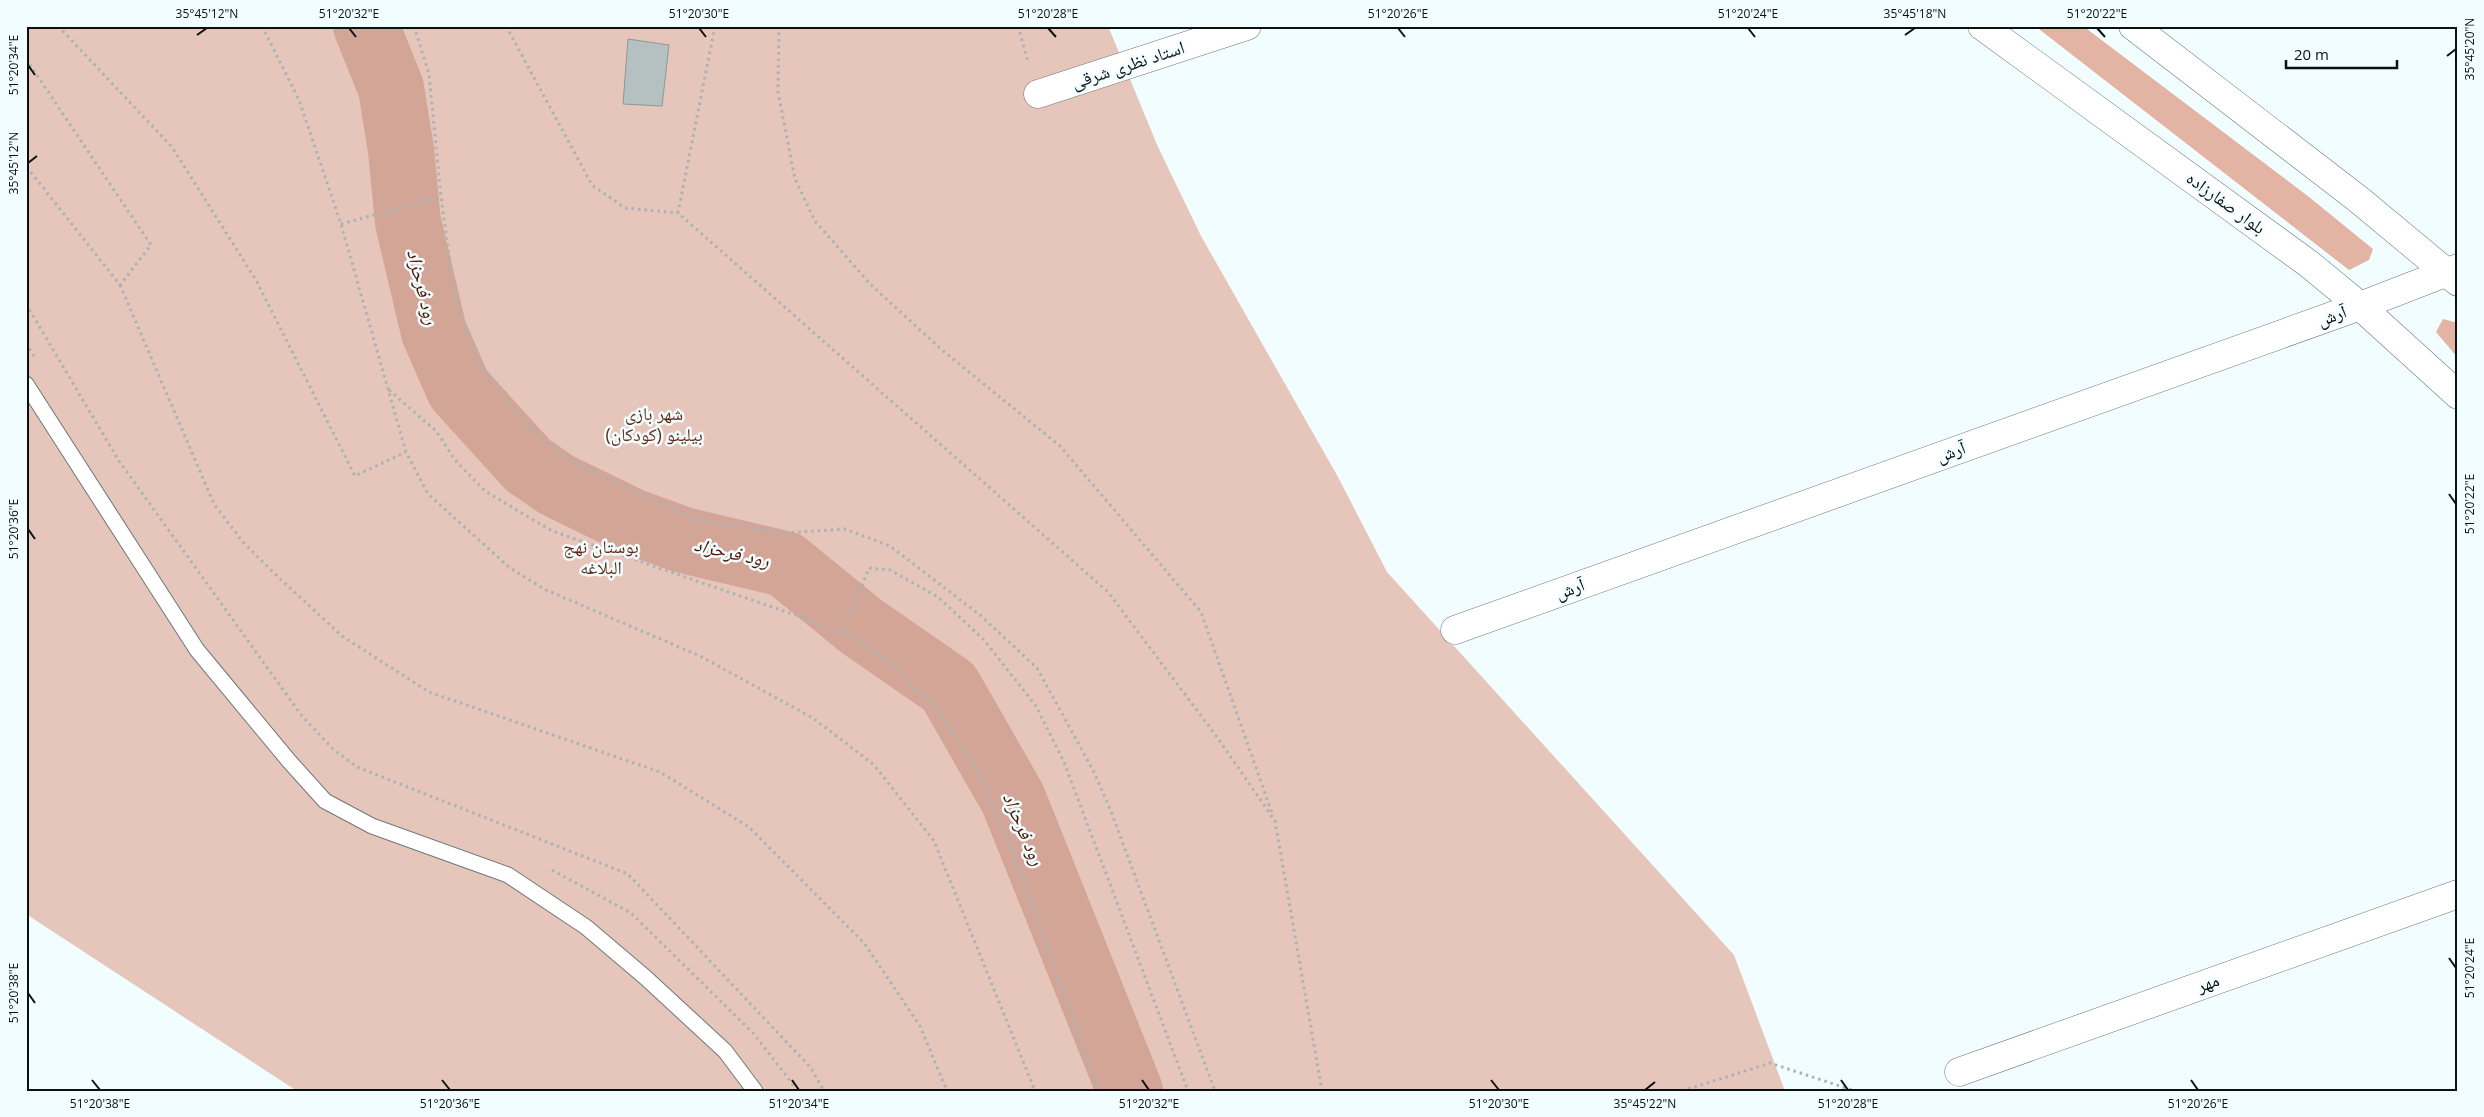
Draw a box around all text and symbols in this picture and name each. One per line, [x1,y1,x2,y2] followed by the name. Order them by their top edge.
[176,5,238,22] text: 35°45'12"N
[319,5,379,22] text: 51°20'32"E
[669,5,729,22] text: 51°20'30"E
[1018,5,1078,22] text: 51°20'28"E
[1368,5,1428,22] text: 51°20'26"E
[1718,5,1778,22] text: 51°20'24"E
[1884,5,1946,22] text: 35°45'18"N
[2067,5,2127,22] text: 51°20'22"E
[2461,18,2478,80] text: 35°45'20"N
[1068,34,1187,94] street label: استاد نظری شرقی
[5,35,22,95] text: 51°20'34"E
[2286,38,2398,70] scale bar
[2294,44,2329,64] text: 20 m
[5,132,22,194] text: 35°45'12"N
[2182,165,2271,239] street label: بلوار صفارزاده
[401,247,445,327] water label: رود فرحزاد
[2314,299,2350,331] street label: آرش
[605,401,703,446] park label: شهر بازی بیلینو (کودکان)
[1933,435,1969,467] street label: آرش
[2461,474,2478,534] text: 51°20'22"E
[5,499,22,559] text: 51°20'36"E
[692,531,772,573] water label: رود فرحزاد
[563,534,639,579] park label: بوستان نهج البلاغه
[1552,572,1588,604] street label: آرش
[997,789,1051,869] water label: رود فرحزاد
[2461,938,2478,998] text: 51°20'24"E
[5,963,22,1023] text: 51°20'38"E
[2192,967,2222,997] street label: مهر
[70,1095,130,1112] text: 51°20'38"E
[420,1095,480,1112] text: 51°20'36"E
[769,1095,829,1112] text: 51°20'34"E
[1119,1095,1179,1112] text: 51°20'32"E
[1469,1095,1529,1112] text: 51°20'30"E
[1614,1095,1676,1112] text: 35°45'22"N
[1818,1095,1878,1112] text: 51°20'28"E
[2168,1095,2228,1112] text: 51°20'26"E

